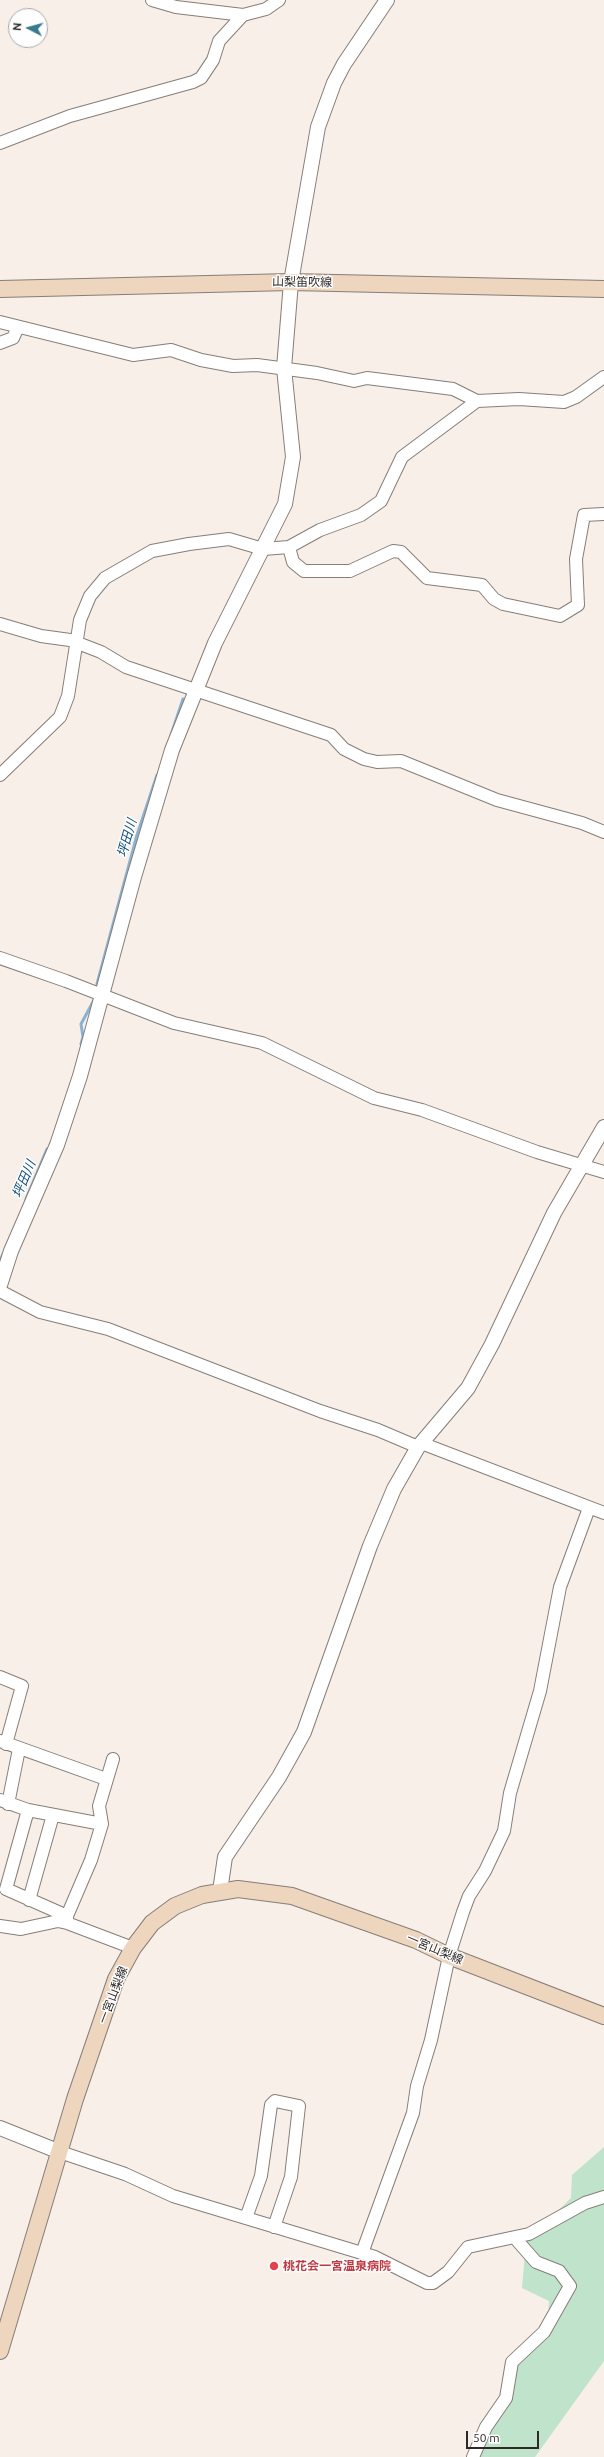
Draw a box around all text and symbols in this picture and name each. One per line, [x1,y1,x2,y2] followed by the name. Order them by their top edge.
[8,8,48,48] north arrow
[11,22,23,32] text: N
[272,274,332,290] street label: 山梨笛吹線
[114,817,140,859] water label: 坪田川
[9,1158,39,1200] water label: 坪田川
[405,1931,465,1967] street label: 一宮山梨線
[96,1964,130,2026] street label: 一宮山梨線
[283,2259,391,2273] place label: 桃花会一宮温泉病院
[268,2260,280,2272] marker: 桃花会一宮温泉病院
[468,2423,541,2449] scale bar
[473,2431,500,2444] text: 50 m

